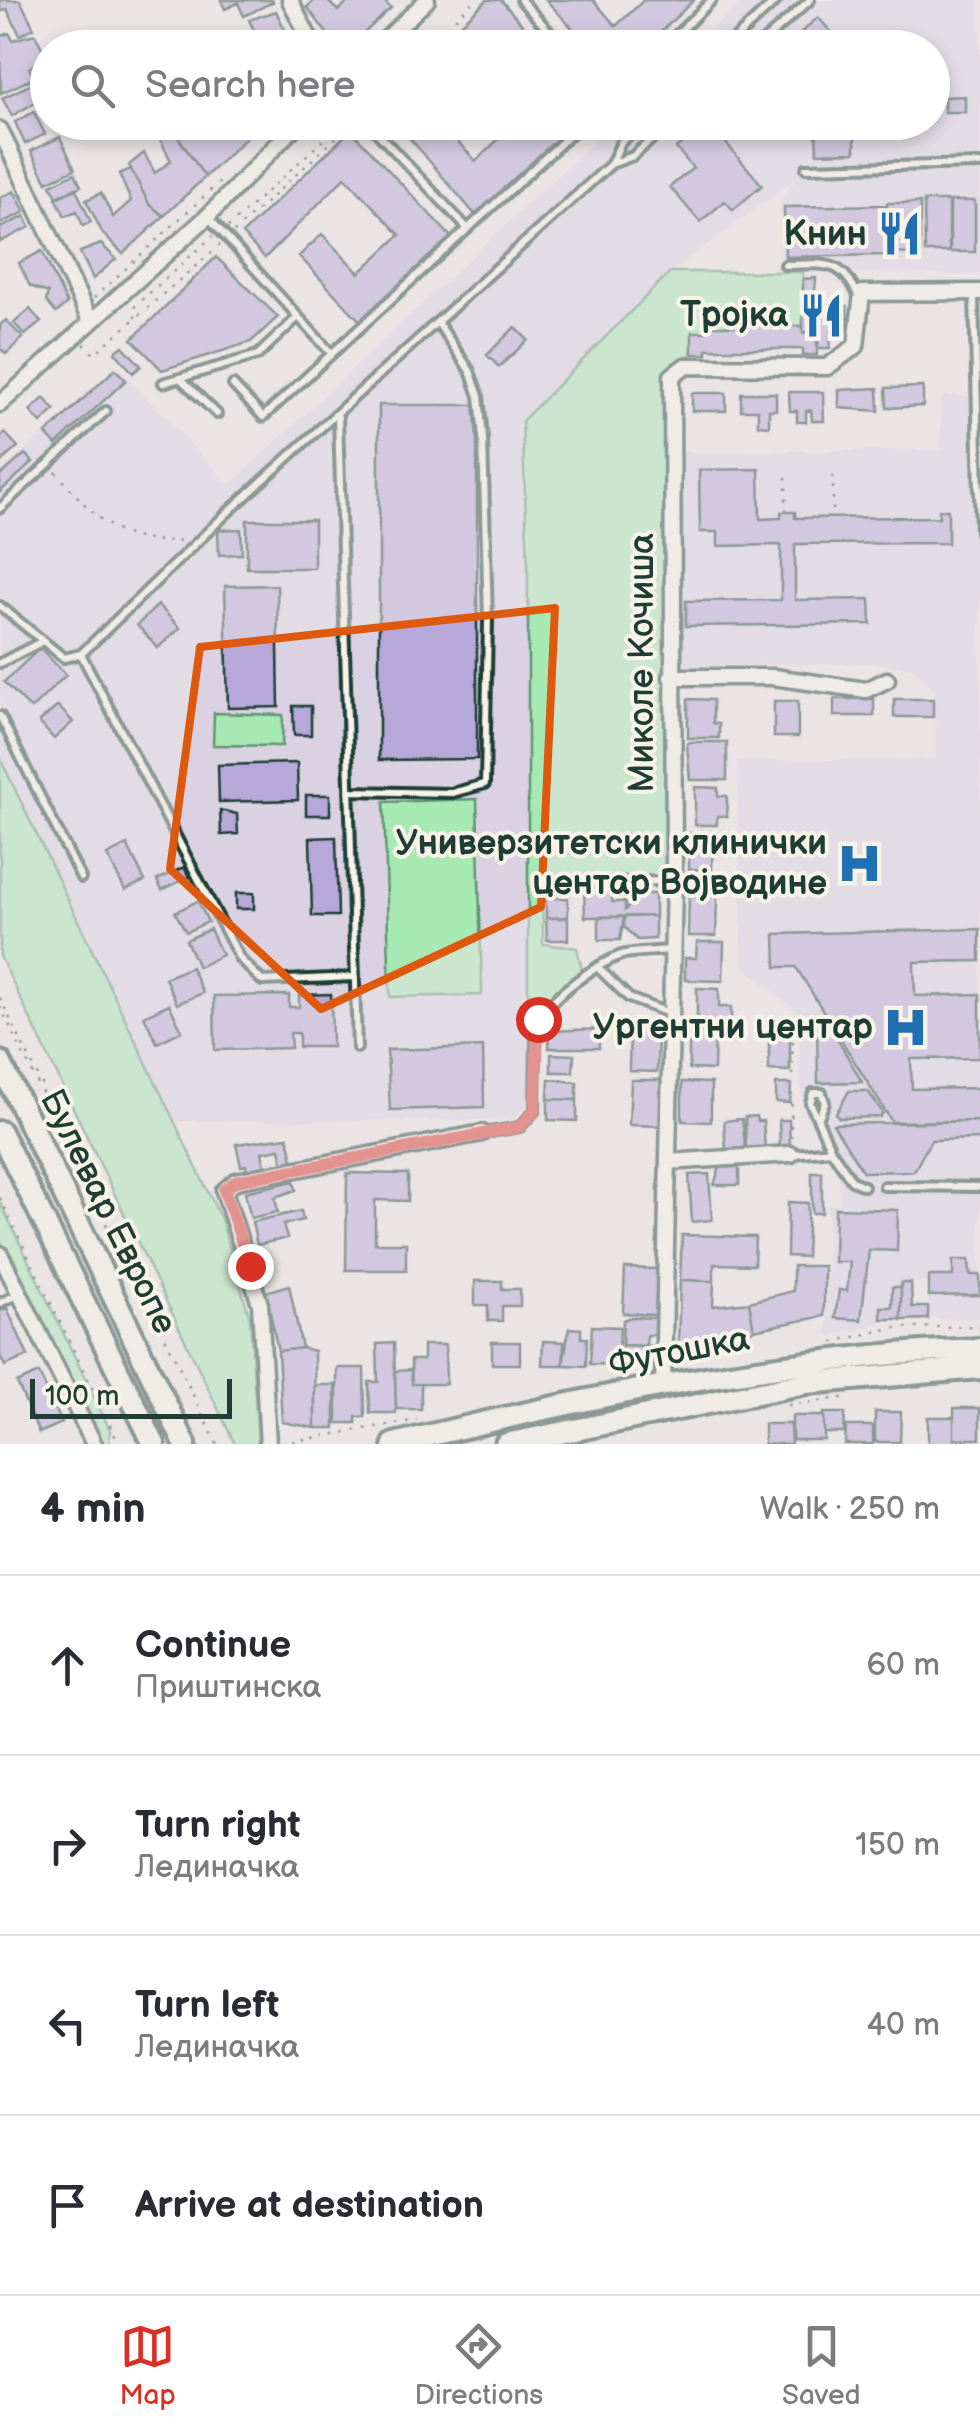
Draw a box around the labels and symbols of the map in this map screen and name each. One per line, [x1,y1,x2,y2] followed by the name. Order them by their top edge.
[876,210,924,258] restaurant icon: Книн
[784,213,867,256] place label: Книн
[797,291,845,339] restaurant icon: Тројка
[680,294,789,337] place label: Тројка
[621,533,664,793] street label: Миколе Кочиша
[396,822,827,905] place label: Универзитетски клинички центар Војводине
[836,839,884,887] hospital icon: Универзитетски клинички центар Војводине
[516,997,562,1043] route start
[882,1003,930,1051] hospital icon: Ургентни центар
[593,1006,873,1049] place label: Ургентни центар
[30,1083,186,1341] street label: Булевар Европе
[228,1244,274,1290] route end
[605,1317,753,1387] street label: Футошка
[30,1374,232,1418] scale bar

